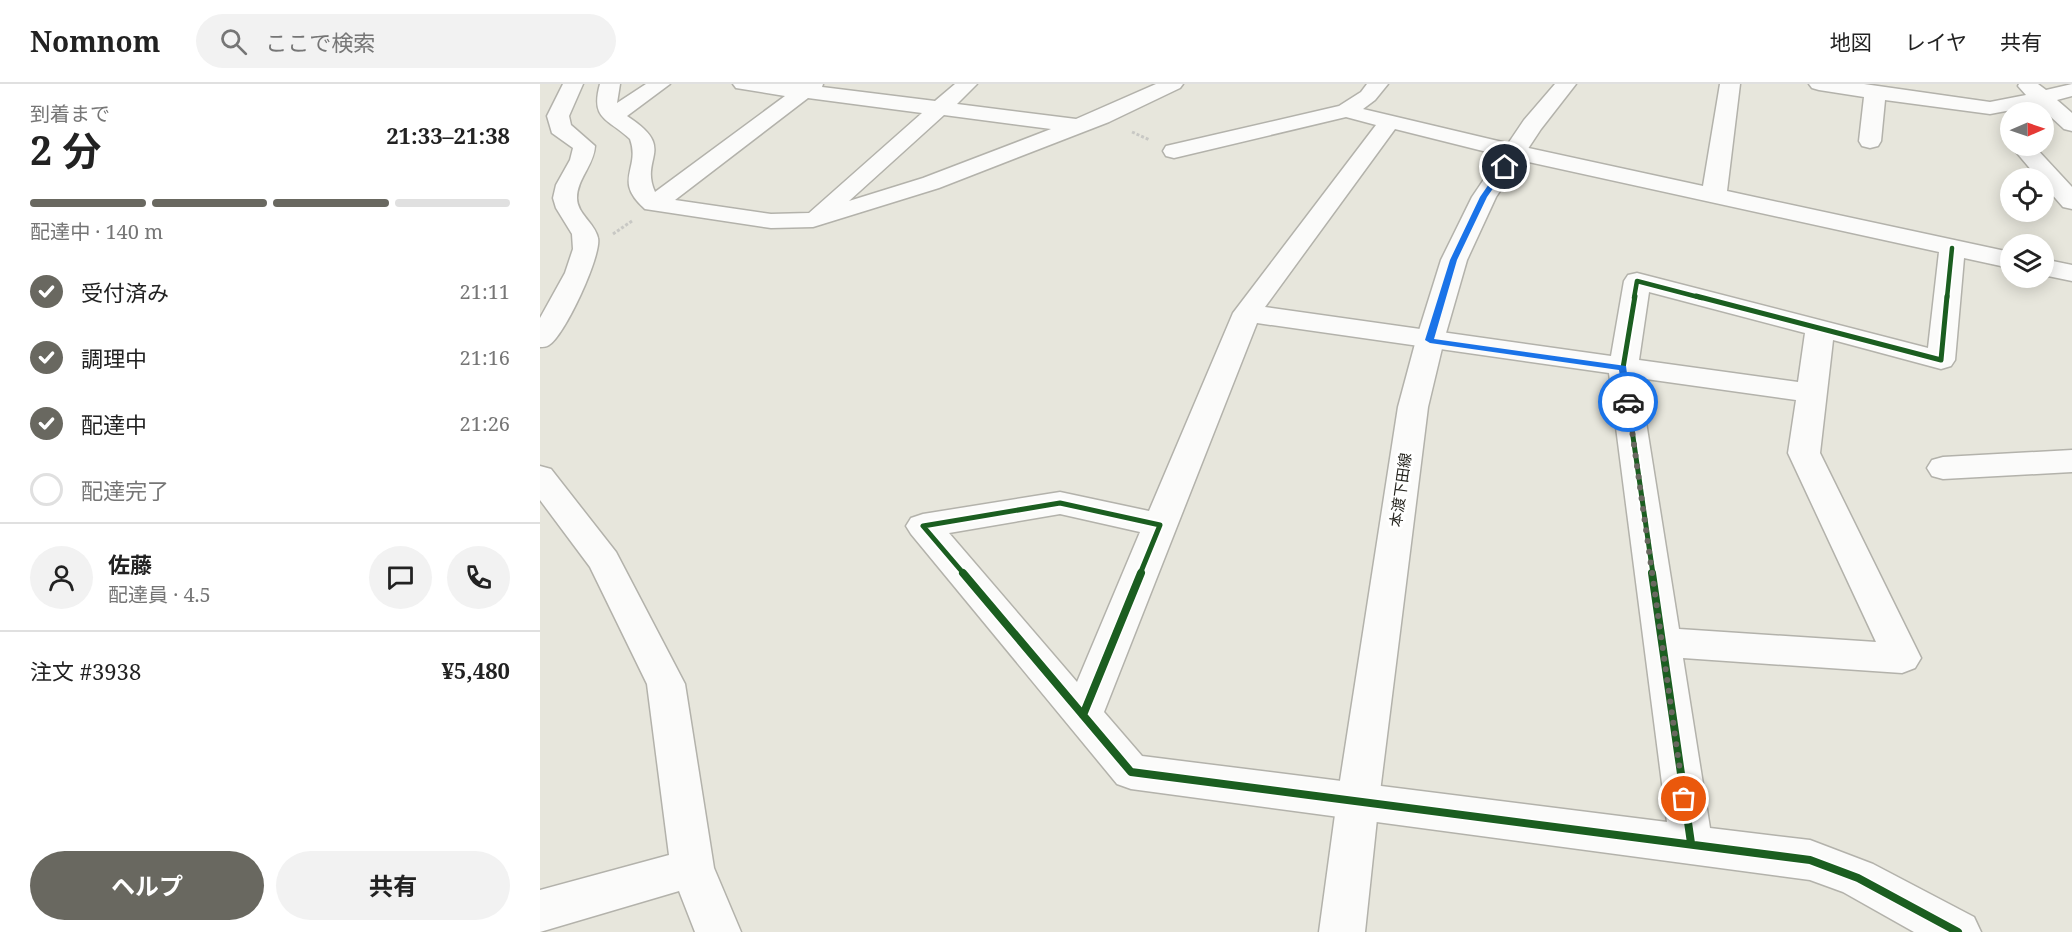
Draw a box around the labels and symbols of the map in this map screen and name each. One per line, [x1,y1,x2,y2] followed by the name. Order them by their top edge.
[2000,102,2054,156] north arrow
[1479,141,1530,192] pin
[1598,372,1658,432] courier
[1385,451,1415,528] street label: 本渡下田線
[1658,773,1709,824] pin

